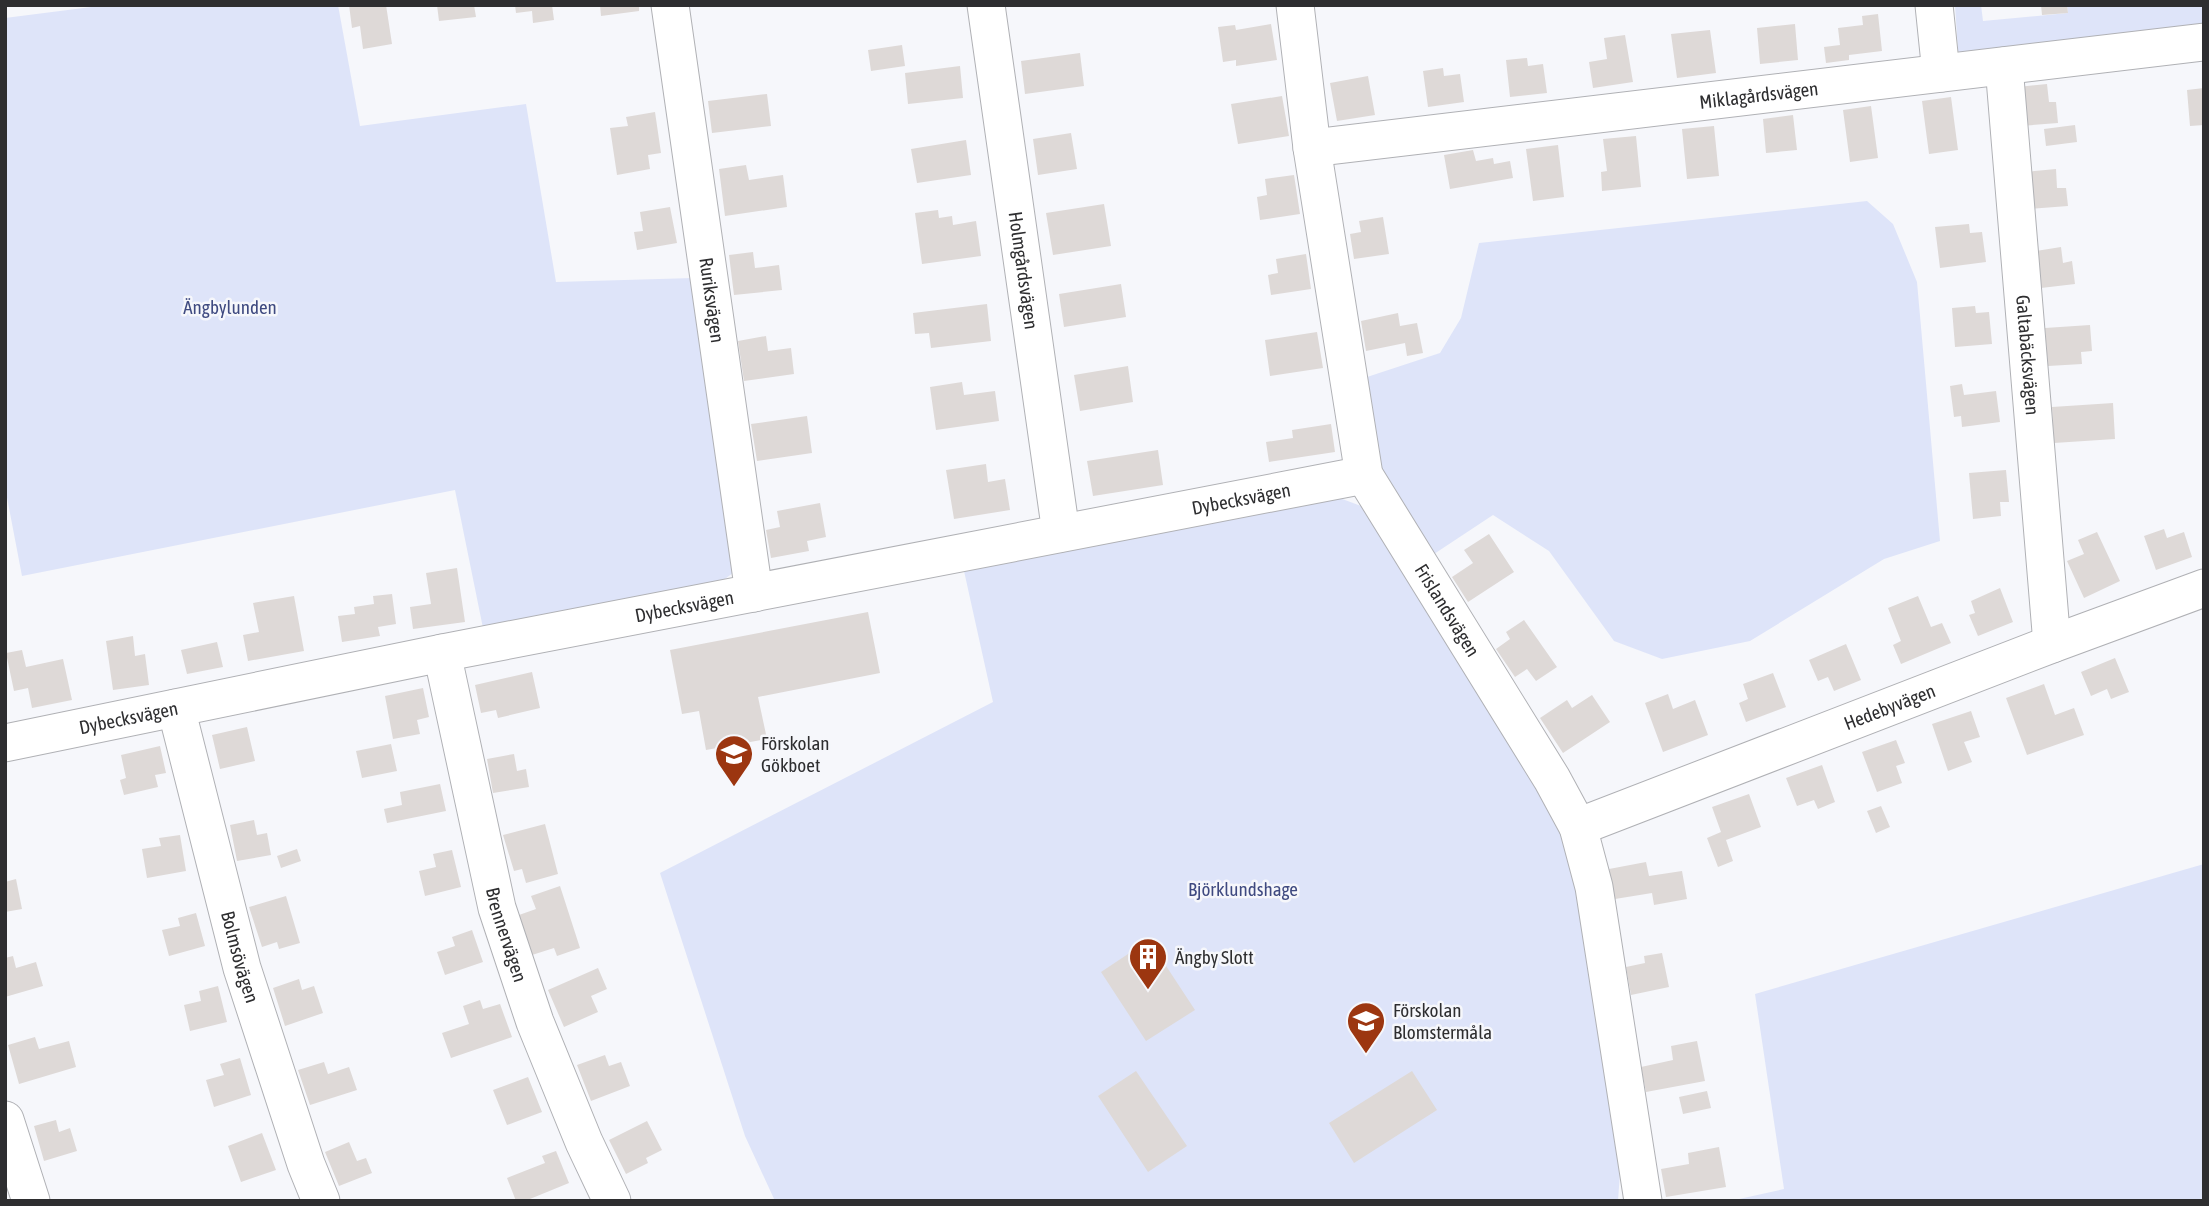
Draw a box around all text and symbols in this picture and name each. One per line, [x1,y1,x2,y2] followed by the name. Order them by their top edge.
[1698,77,1819,113] street label: Miklagårdsvägen
[1004,210,1043,331] street label: Holmgårdsvägen
[695,256,729,344] street label: Ruriksvägen
[2012,294,2044,416] street label: Galtabäcksvägen
[183,296,277,318] park label: Ängbylunden
[1190,478,1292,519] street label: Dybecksvägen
[1411,560,1485,661] street label: Frislandsvägen
[633,586,736,627] street label: Dybecksvägen
[1841,679,1938,734] street label: Hedebyvägen
[77,697,180,738] street label: Dybecksvägen
[761,732,830,776] place label: Förskolan Gökboet
[713,733,755,788] school or university icon: Förskolan Gökboet
[1188,878,1298,900] park label: Björklundshage
[482,885,532,985] street label: Brennervägen
[217,909,264,1006] street label: Bolmsövägen
[1127,936,1169,991] building icon: Ängby Slott
[1175,946,1254,968] place label: Ängby Slott
[1393,999,1492,1043] place label: Förskolan Blomstermåla
[1345,1000,1387,1055] school or university icon: Förskolan Blomstermåla

